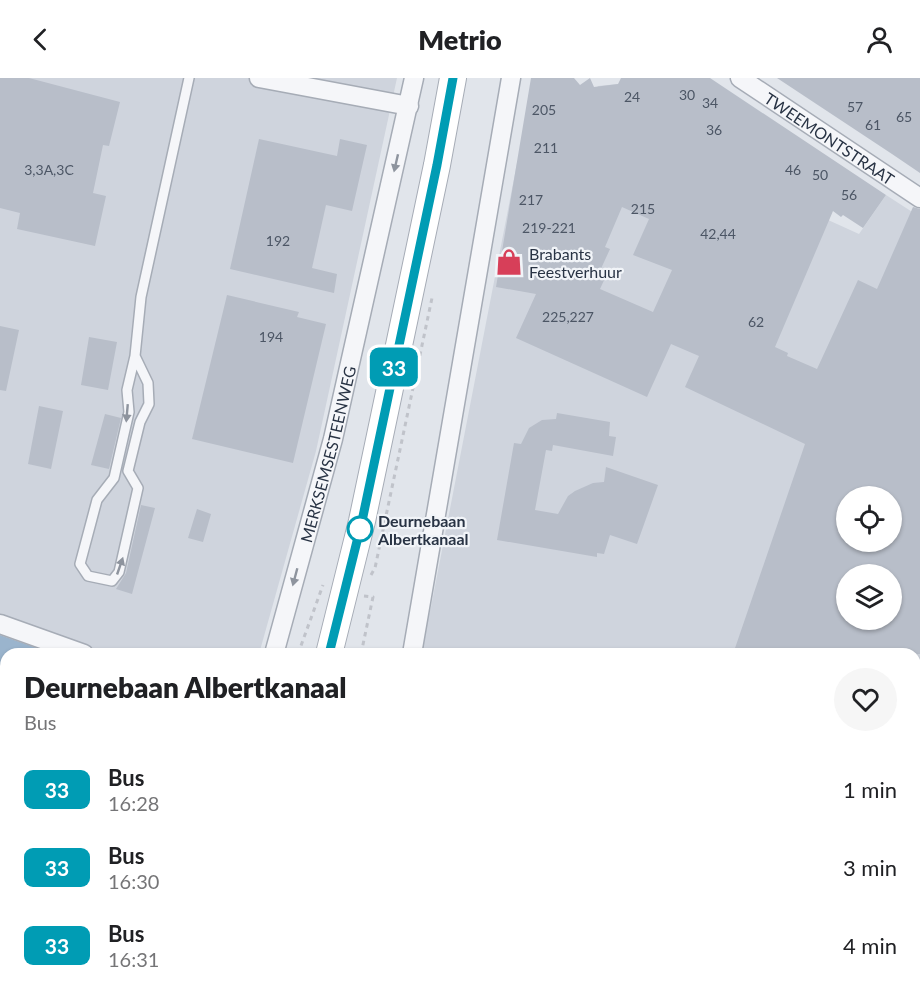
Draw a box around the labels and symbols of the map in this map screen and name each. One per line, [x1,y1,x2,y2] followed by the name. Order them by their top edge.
[679,86,695,103] house number: 30
[624,88,640,105] house number: 24
[761,88,899,188] street label: TWEEMONTSTRAAT
[702,94,718,111] house number: 34
[847,98,863,115] house number: 57
[532,101,556,118] house number: 205
[896,108,912,125] house number: 65
[865,116,881,133] house number: 61
[706,121,722,138] house number: 36
[534,139,558,156] house number: 211
[390,154,400,172] one-way arrow
[24,161,74,178] house number: 3,3A,3C
[785,161,801,178] house number: 46
[812,166,828,183] house number: 50
[841,186,857,203] house number: 56
[519,191,543,208] house number: 217
[631,200,655,217] house number: 215
[522,219,576,236] house number: 219-221
[700,225,736,242] house number: 42,44
[266,232,290,249] house number: 192
[529,244,622,281] place label: Brabants Feestverhuur
[494,247,524,277] shop icon: Brabants Feestverhuur
[542,308,594,325] house number: 225,227
[748,313,764,330] house number: 62
[259,328,283,345] house number: 194
[367,348,421,386] line badge: 33
[296,364,359,544] street label: MERKSEMSESTEENWEG
[122,404,132,423] one-way arrow
[377,511,469,548] place label: Deurnebaan Albertkanaal
[347,516,373,542] marker: Deurnebaan Albertkanaal
[115,557,125,575] one-way arrow
[290,568,300,586] one-way arrow

